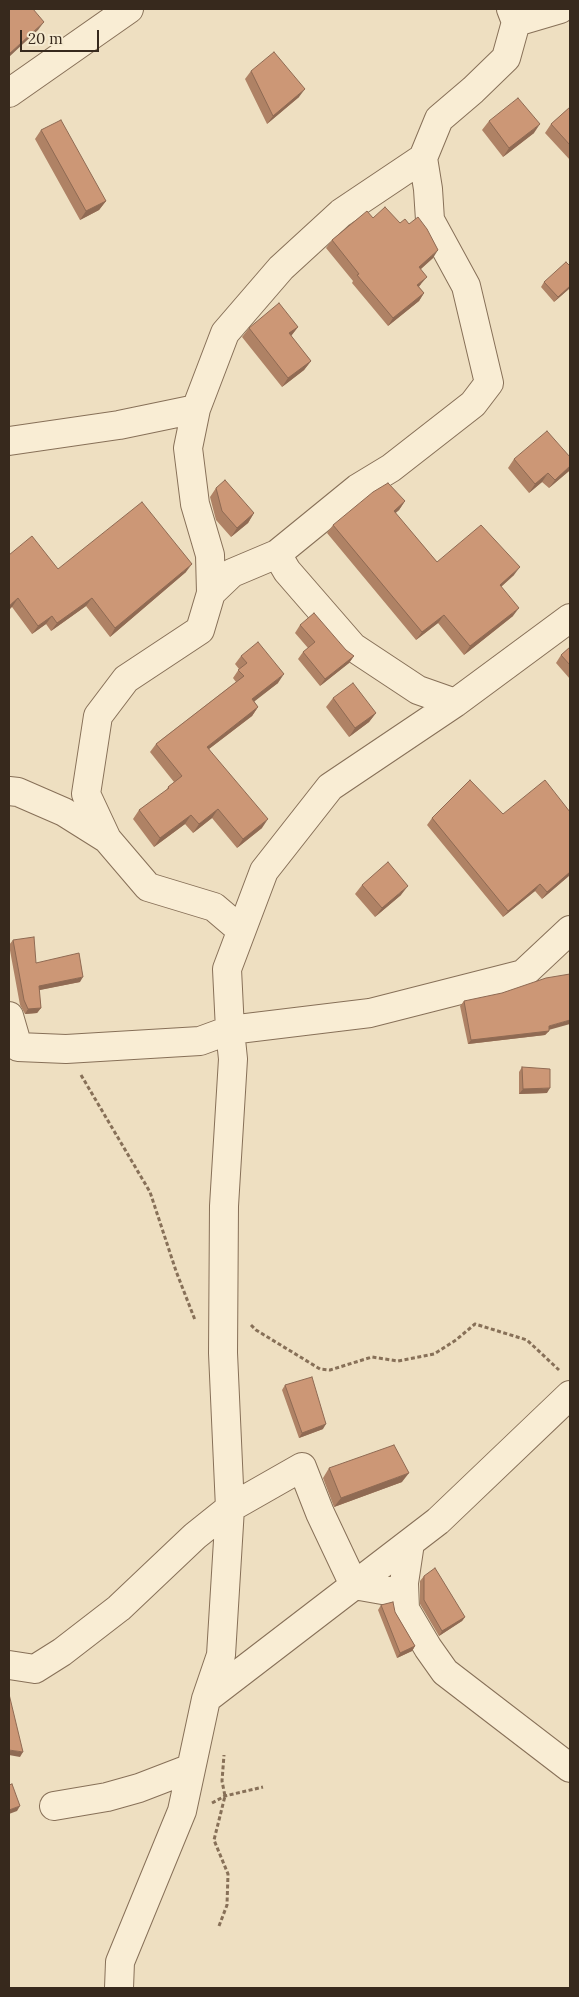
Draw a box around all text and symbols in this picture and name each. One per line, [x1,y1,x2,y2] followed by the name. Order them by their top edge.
[22,20,101,52] scale bar
[28,29,63,48] text: 20 m

